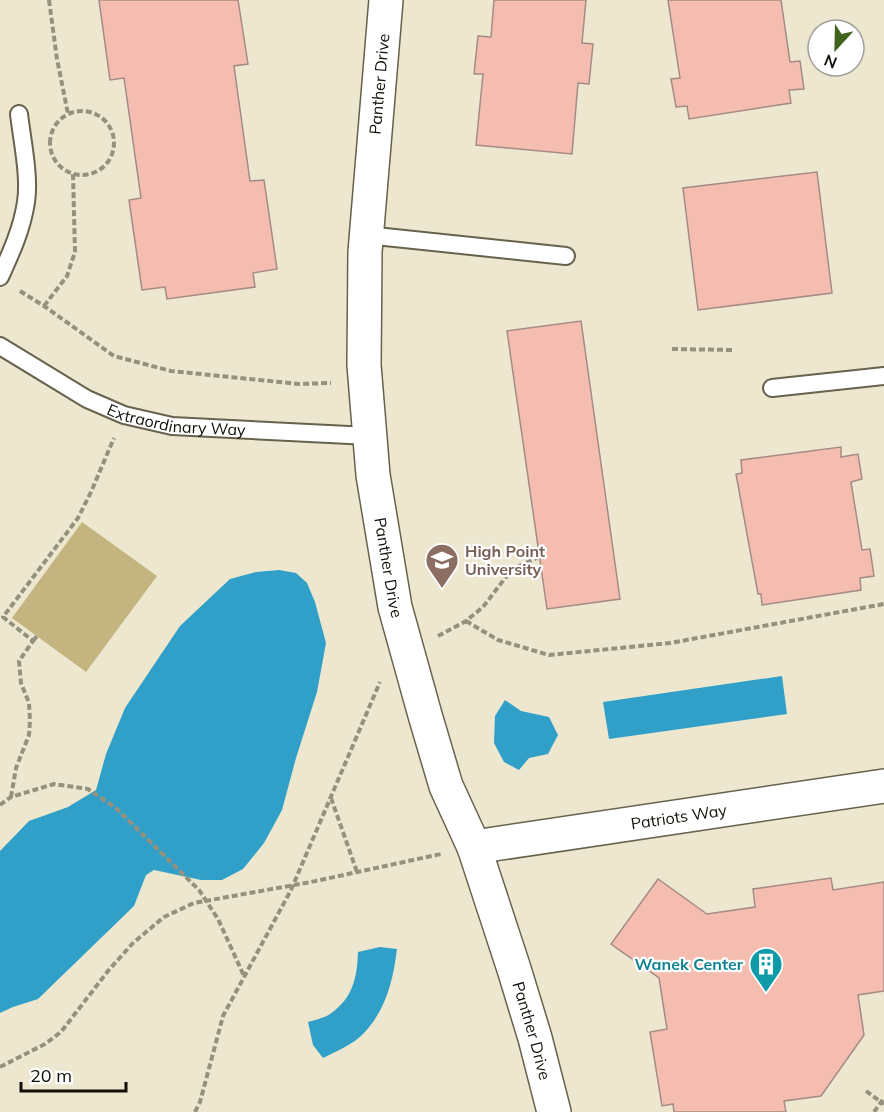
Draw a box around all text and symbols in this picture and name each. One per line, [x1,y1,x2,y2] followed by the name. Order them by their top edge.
[806,18,866,78] north arrow
[365,33,393,135] street label: Panther Drive
[821,50,840,73] text: N
[104,399,247,440] street label: Extraordinary Way
[370,516,407,620] street label: Panther Drive
[465,541,545,579] place label: High Point University
[424,542,460,589] school or university icon: High Point University
[630,799,728,834] street label: Patriots Way
[748,946,784,993] building icon: Wanek Center
[635,954,744,974] place label: Wanek Center
[508,979,555,1082] street label: Panther Drive
[21,1055,126,1093] scale bar
[30,1064,72,1087] text: 20 m

